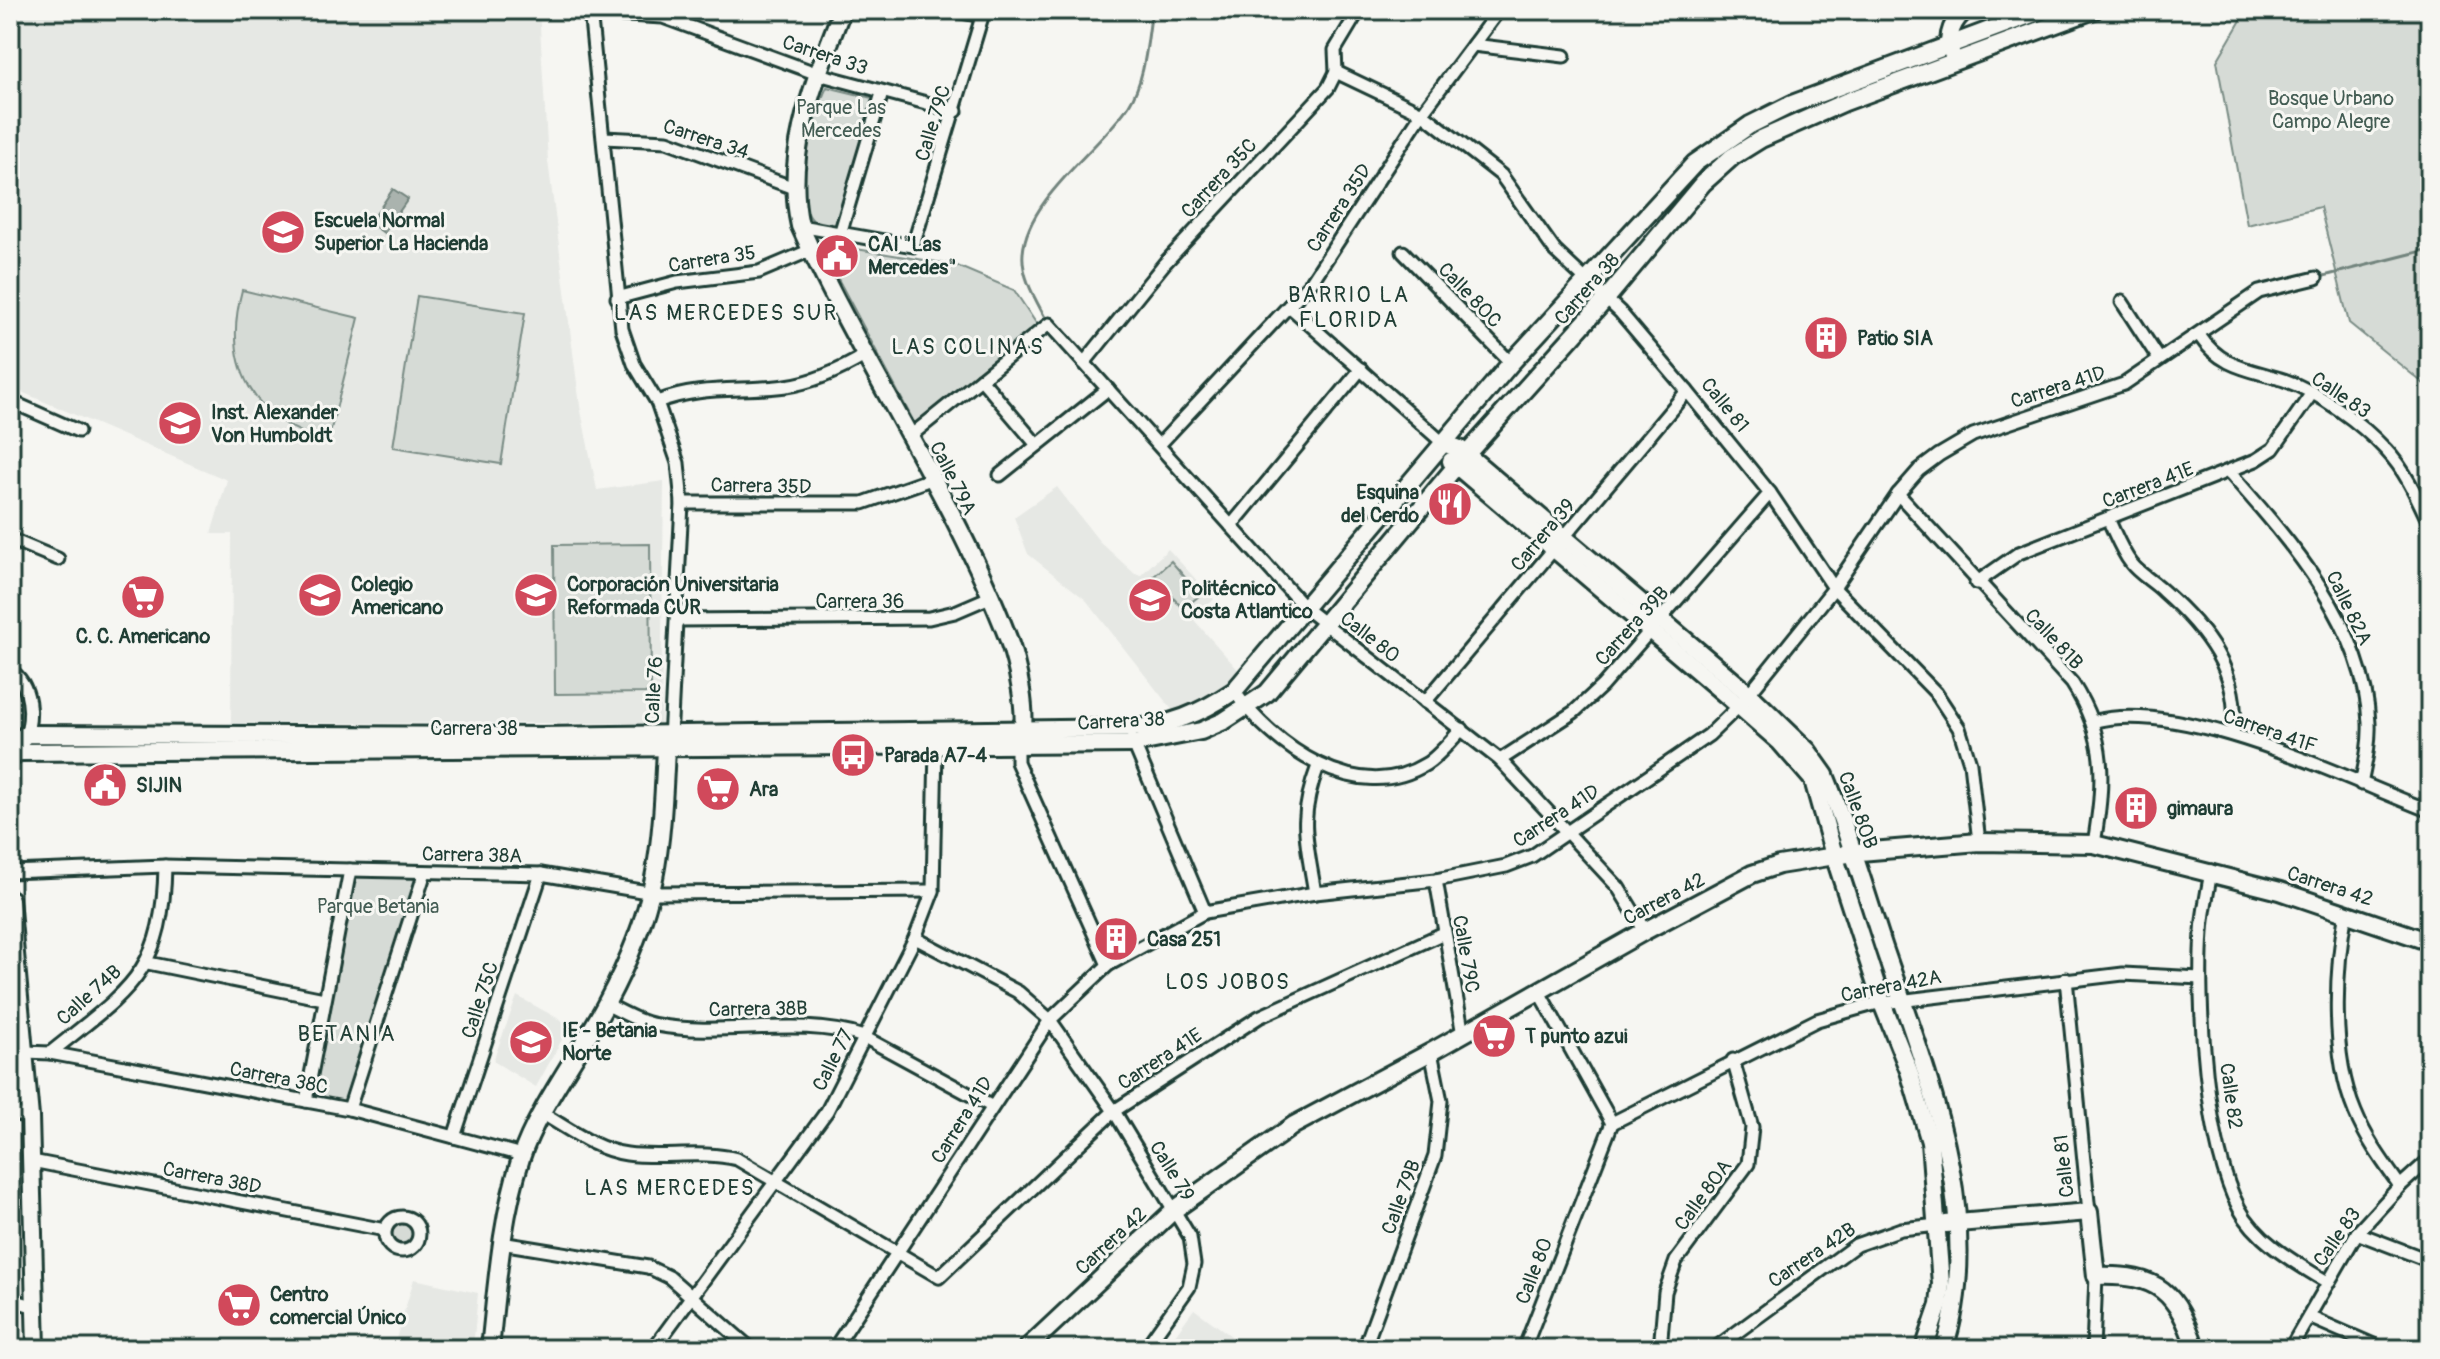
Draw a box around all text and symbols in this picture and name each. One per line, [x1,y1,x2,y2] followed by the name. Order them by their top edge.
[779,29,871,81] street label: Carrera 33
[910,82,956,164] street label: Calle 79C
[2268,86,2394,134] park label: Bosque Urbano Campo Alegre
[796,95,886,143] park label: Parque Las Mercedes
[660,113,753,165] street label: Carrera 34
[1176,133,1262,223] street label: Carrera 35C
[1301,159,1377,257] street label: Carrera 35D
[259,208,307,256] school or university icon: Escuela Normal Superior La Hacienda
[314,208,488,256] place label: Escuela Normal Superior La Hacienda
[813,232,861,280] public building icon: CAI "Las Mercedes"
[868,232,956,280] place label: CAI "Las Mercedes"
[667,240,757,278] street label: Carrera 35
[1549,248,1625,330] street label: Carrera 38
[1433,257,1507,333] street label: Calle 80C
[1288,281,1410,334] district label: BARRIO LA FLORIDA
[614,299,838,327] district label: LAS MERCEDES SUR
[1802,314,1850,362] building icon: Patio SIA
[1857,326,1933,351] place label: Patio SIA
[891,333,1045,361] district label: LAS COLINAS
[2007,360,2109,414] street label: Carrera 41D
[2306,366,2376,424] street label: Calle 83
[1695,373,1755,437] street label: Calle 81
[156,399,204,447] school or university icon: Inst. Alexander Von Humboldt
[211,400,339,448] place label: Inst. Alexander Von Humboldt
[924,437,982,519] street label: Calle 79A
[2099,456,2197,514] street label: Carrera 41E
[710,473,812,499] street label: Carrera 35D
[1341,480,1419,528] place label: Esquina del Cerdo
[1426,480,1474,528] restaurant icon: Esquina del Cerdo
[1505,493,1581,577] street label: Carrera 39
[2320,567,2378,649] street label: Calle 82A
[296,571,344,619] school or university icon: Colegio Americano
[512,571,560,619] school or university icon: Corporación Universitaria Reformada CUR
[351,572,443,620] place label: Colegio Americano
[567,572,779,620] place label: Corporación Universitaria Reformada CUR
[119,573,167,621] supermarket icon: C. C. Americano
[1126,576,1174,624] school or university icon: Politécnico Costa Atlantico
[1181,576,1313,624] place label: Politécnico Costa Atlantico
[1590,581,1674,671] street label: Carrera 39B
[816,589,904,614] street label: Carrera 36
[2019,603,2089,675] street label: Calle 81B
[1335,606,1405,668] street label: Calle 80
[76,624,210,649] place label: C. C. Americano
[640,656,668,724] street label: Calle 76
[2220,703,2320,759] street label: Carrera 41F
[1077,706,1165,736] street label: Carrera 38
[430,716,518,741] street label: Carrera 38
[829,731,877,779] bus stop icon: Parada A7-4
[884,743,987,768] place label: Parada A7-4
[81,761,129,809] public building icon: SIJIN
[694,765,742,813] supermarket icon: Ara
[1833,768,1883,852] street label: Calle 80B
[136,773,182,798] place label: SIJIN
[749,777,778,802] place label: Ara
[1508,779,1604,853] street label: Carrera 41D
[2112,784,2160,832] building icon: gimaura
[2167,796,2233,821] place label: gimaura
[422,842,522,868] street label: Carrera 38A
[2284,860,2376,912] street label: Carrera 42
[1619,867,1709,931] street label: Carrera 42
[317,894,439,919] park label: Parque Betania
[1447,913,1485,995] street label: Calle 79C
[1092,915,1140,963] building icon: Casa 251
[1147,927,1221,952] place label: Casa 251
[51,959,127,1031] street label: Calle 74B
[456,959,504,1041] street label: Calle 75C
[1839,964,1943,1008] street label: Carrera 42A
[1165,968,1291,996] district label: LOS JOBOS
[708,996,808,1022] street label: Carrera 38B
[1470,1012,1518,1060] supermarket icon: T punto azui
[507,1018,555,1066] school or university icon: IE - Betania Norte
[562,1018,657,1066] place label: IE - Betania Norte
[297,1020,397,1048] district label: BETANIA
[1113,1022,1207,1096] street label: Carrera 41E
[807,1024,859,1095] street label: Calle 77
[1524,1024,1628,1049] place label: T punto azui
[228,1056,330,1100] street label: Carrera 38C
[2214,1061,2248,1131] street label: Calle 82
[925,1072,999,1168] street label: Carrera 41D
[2048,1133,2080,1199] street label: Calle 81
[1144,1136,1200,1206] street label: Calle 79
[1669,1154,1737,1236] street label: Calle 80A
[161,1156,263,1200] street label: Carrera 38D
[1376,1156,1426,1238] street label: Calle 79B
[584,1174,756,1202] district label: LAS MERCEDES
[1070,1202,1152,1280] street label: Carrera 42
[2308,1203,2366,1271] street label: Calle 83
[1763,1217,1861,1293] street label: Carrera 42B
[1510,1234,1558,1308] street label: Calle 80
[215,1281,263,1329] supermarket icon: Centro comercial Único
[269,1282,407,1330] place label: Centro comercial Único

